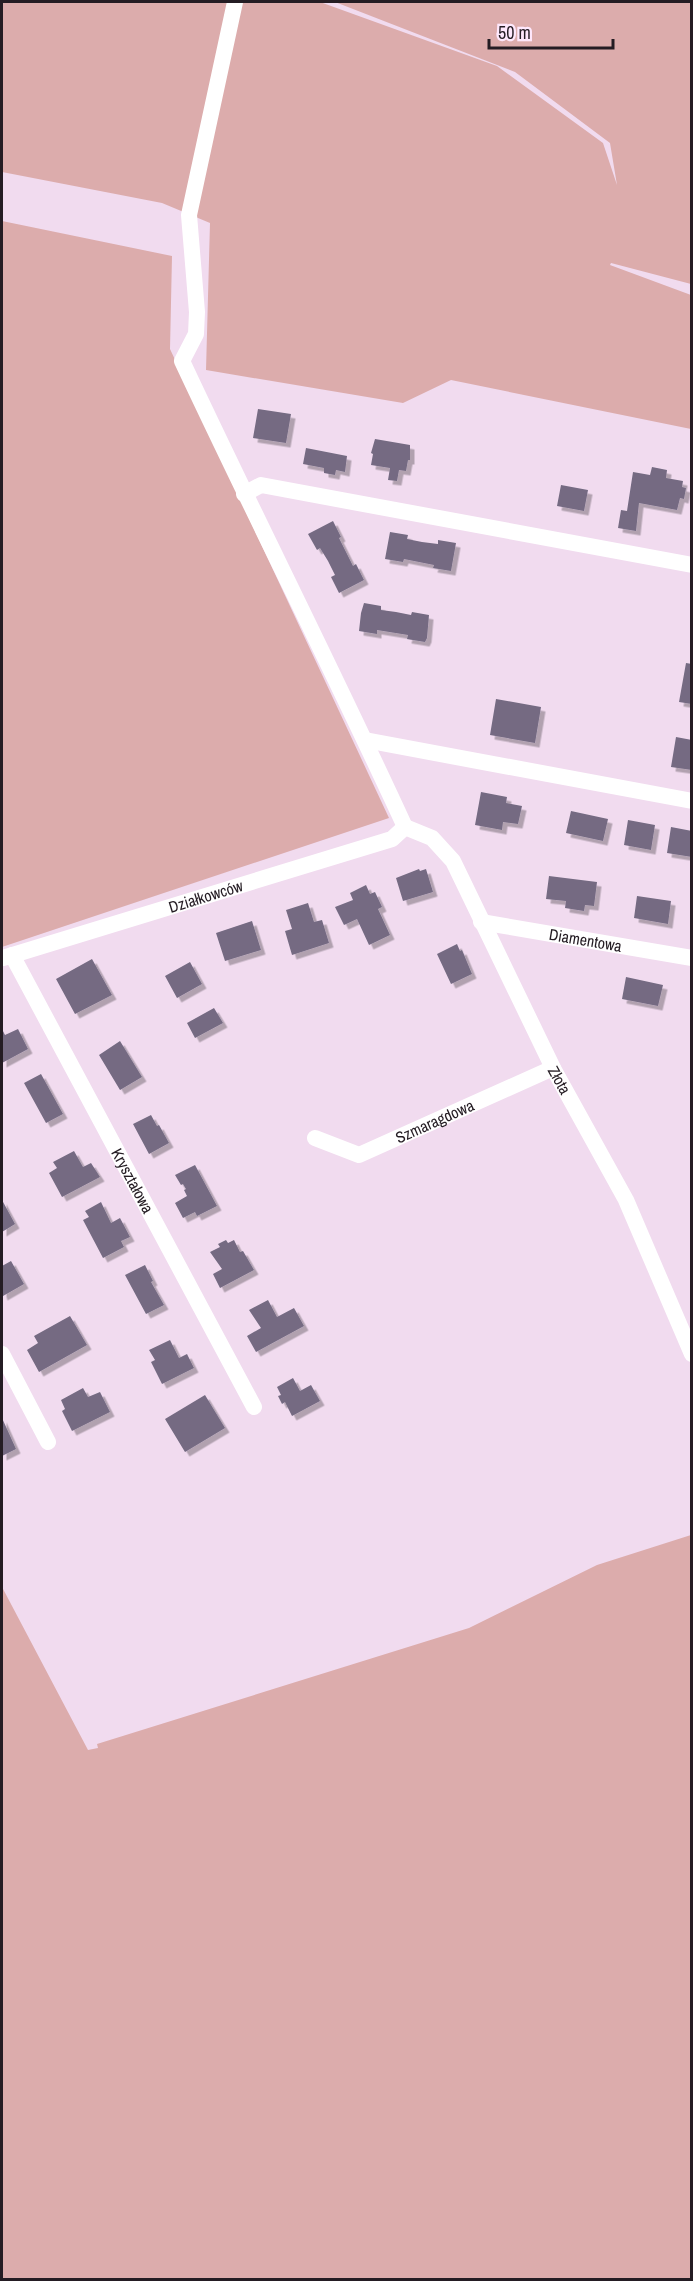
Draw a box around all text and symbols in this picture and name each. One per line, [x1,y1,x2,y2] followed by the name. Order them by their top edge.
[489,12,614,50] scale bar
[498,20,531,45] text: 50 m
[166,874,246,918] street label: Działkowców
[547,923,624,957] street label: Diamentowa
[543,1062,577,1099] street label: Złota
[392,1094,478,1148] street label: Szmaragdowa
[106,1144,160,1218] street label: Kryształowa

